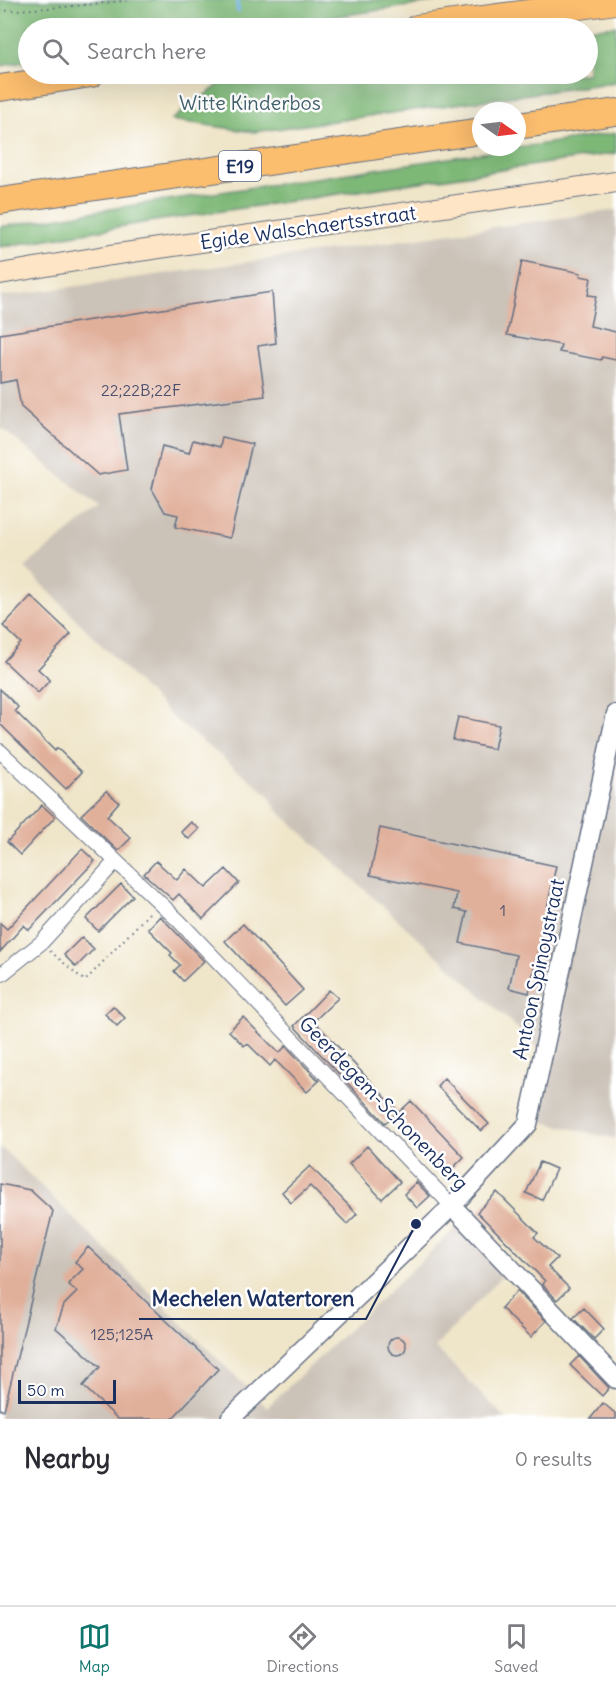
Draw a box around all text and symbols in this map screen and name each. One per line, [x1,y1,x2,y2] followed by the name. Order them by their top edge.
[18,18,598,84] search box
[39,35,72,68] icon: search
[87,37,206,65] text: Search here
[179,90,321,115] park label: Witte Kinderbos
[472,102,526,156] north arrow
[219,151,261,181] road number: E19
[198,199,418,255] street label: Egide Walschaertsstraat
[101,380,181,400] house number: 22;22B;22F
[507,876,569,1062] street label: Antoon Spinoystraat
[500,900,506,920] house number: 1
[294,1011,474,1195] street label: Geerdegem-Schonenberg
[139,1280,366,1319] callout: Mechelen Watertoren
[152,1285,354,1312] text: Mechelen Watertoren
[91,1324,153,1344] house number: 125;125A
[18,1377,116,1404] scale bar
[27,1380,65,1400] text: 50 m
[24,1442,110,1475] text: Nearby
[515,1446,592,1471] text: 0 results
[78,1620,111,1676] tab: Map
[266,1620,339,1676] tab: Directions
[494,1620,538,1676] tab: Saved

